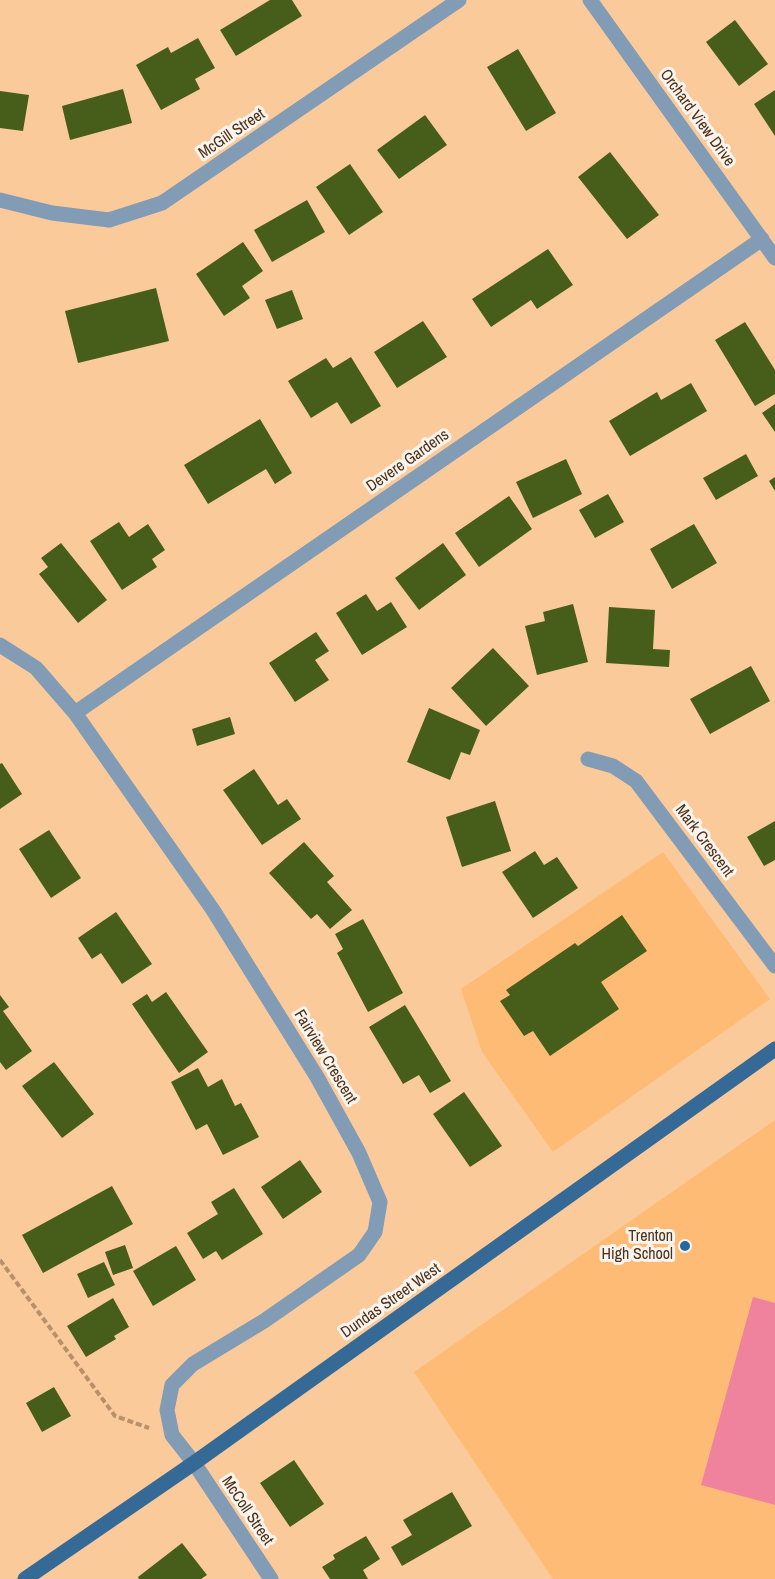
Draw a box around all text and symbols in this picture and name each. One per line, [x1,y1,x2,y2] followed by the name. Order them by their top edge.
[655,66,739,170] street label: Orchard View Drive
[195,105,269,163] street label: McGill Street
[363,426,453,496] street label: Devere Gardens
[671,801,737,881] street label: Mark Crescent
[290,1007,360,1107] street label: Fairview Crescent
[602,1227,673,1265] place label: Trenton High School
[678,1239,692,1253] marker: Trenton High School
[337,1260,445,1342] street label: Dundas Street West
[217,1473,277,1549] street label: McColl Street

